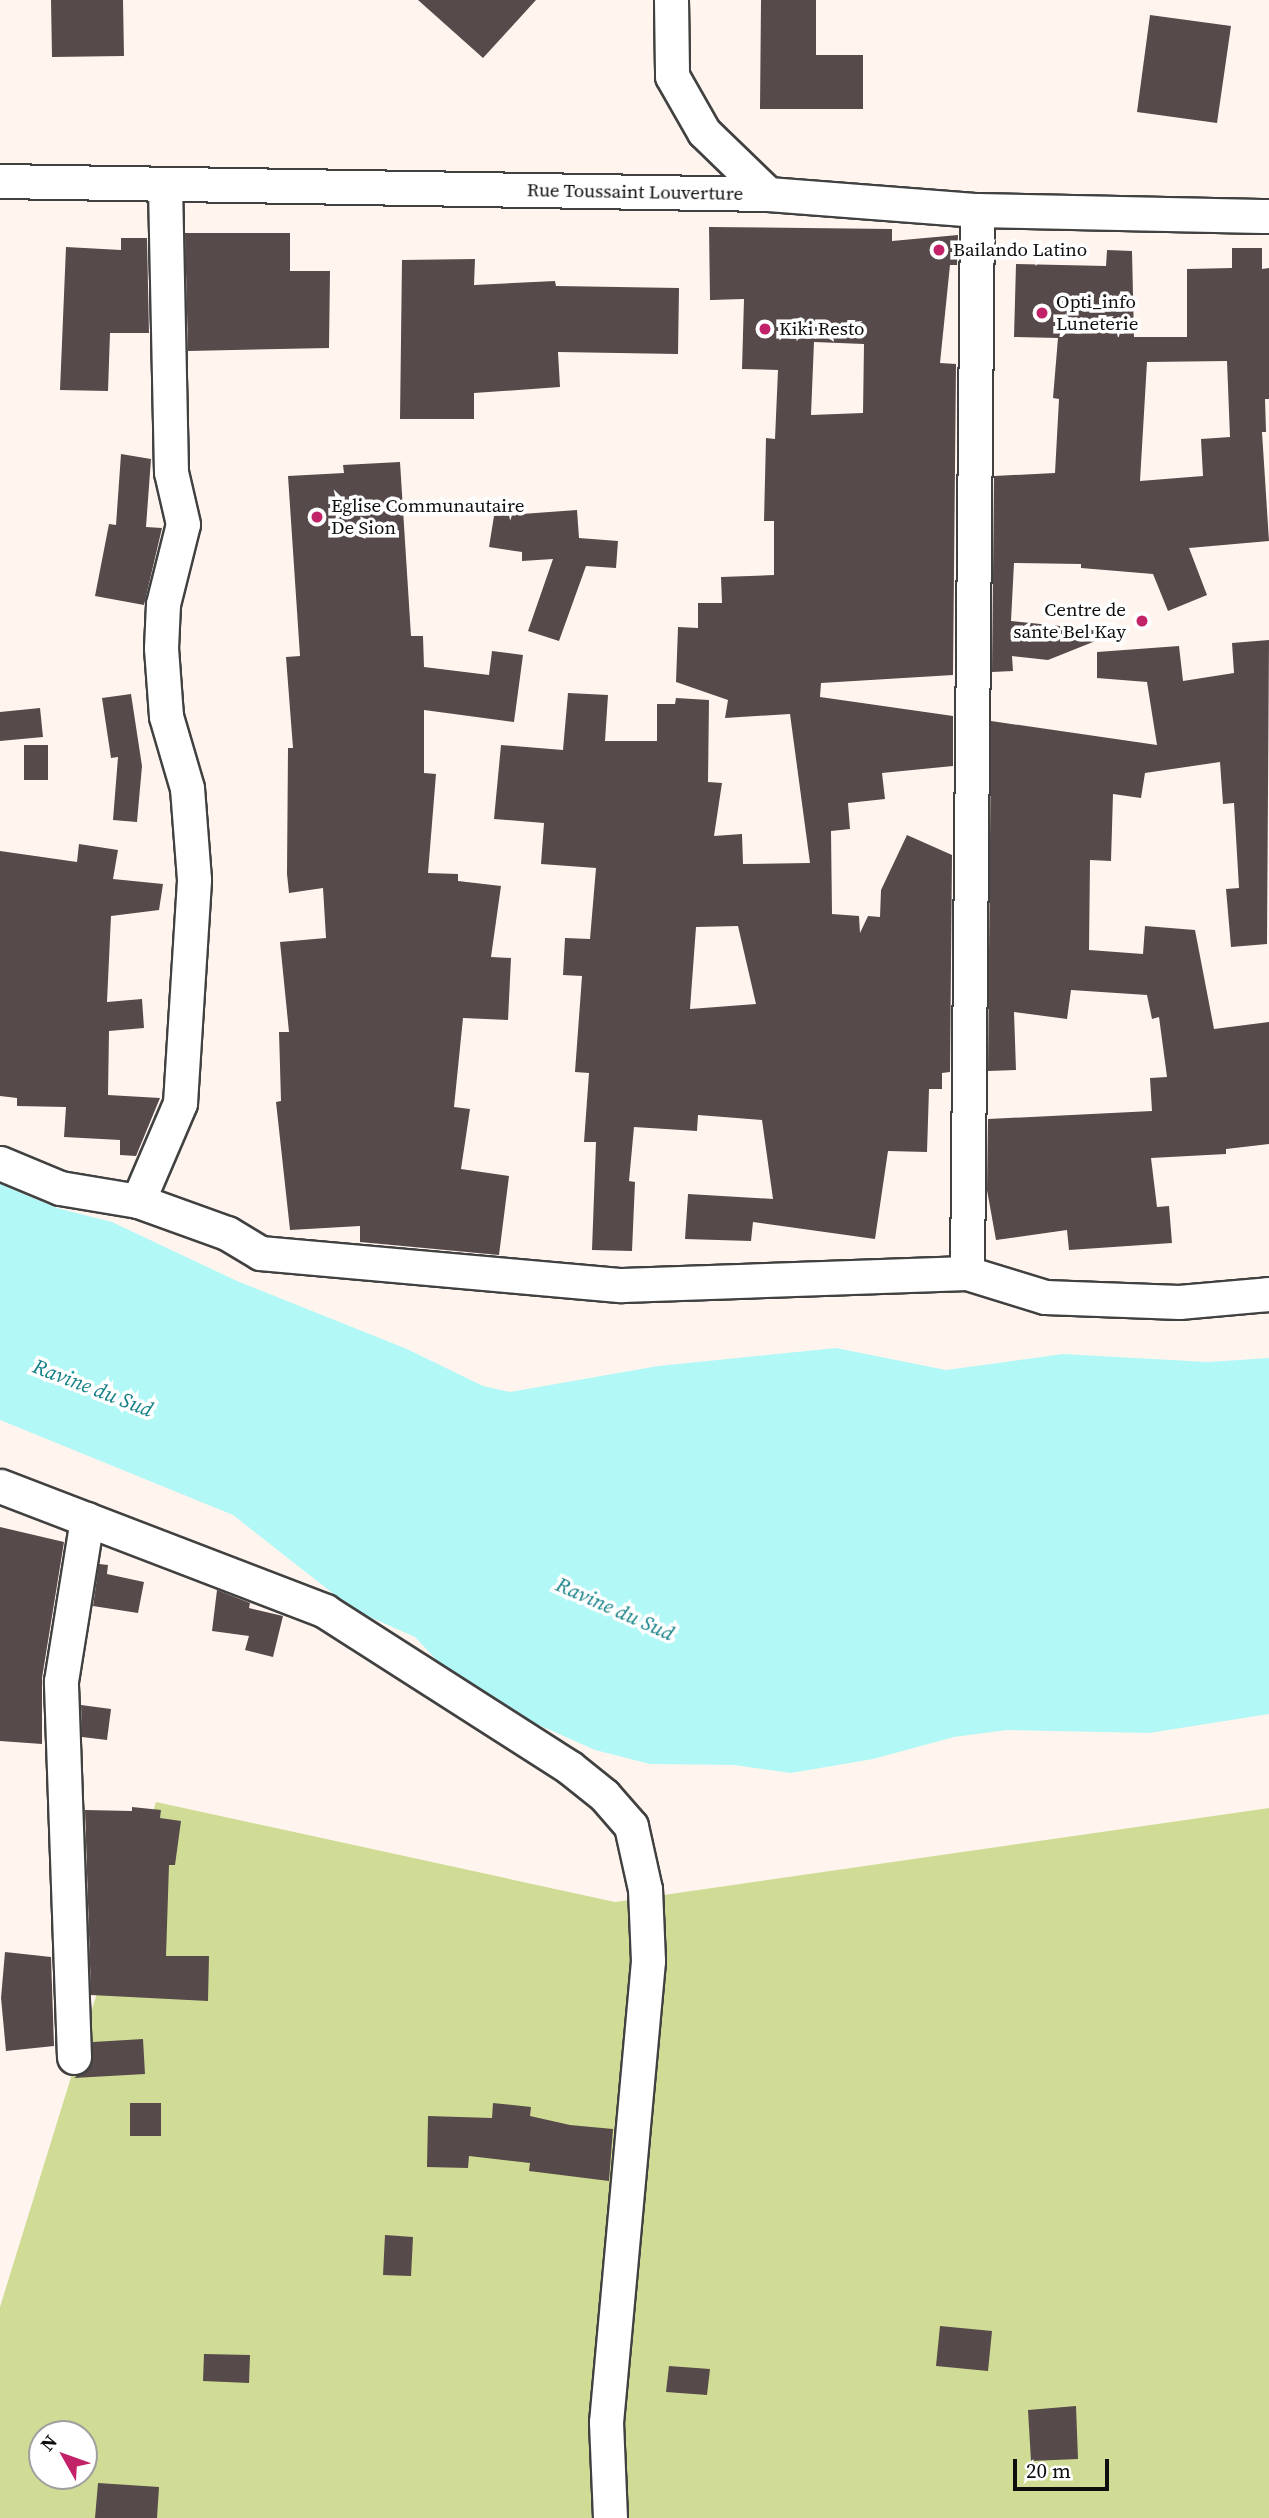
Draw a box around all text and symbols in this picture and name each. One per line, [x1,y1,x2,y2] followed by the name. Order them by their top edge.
[526,179,744,205] street label: Rue Toussaint Louverture
[953,239,1087,261] place label: Bailando Latino
[931,242,947,258] marker: Bailando Latino
[1056,291,1138,335] place label: Opti_info Luneterie
[1034,305,1050,321] marker: Opti_info Luneterie
[779,318,865,340] place label: Kiki Resto
[757,321,773,337] marker: Kiki Resto
[331,495,525,539] place label: Eglise Communautaire De Sion
[309,509,325,525] marker: Eglise Communautaire De Sion
[1013,599,1126,643] place label: Centre de sante Bel Kay
[1132,611,1152,631] marker: Centre de sante Bel Kay
[29,1354,157,1422] water label: Ravine du Sud
[552,1572,678,1646] water label: Ravine du Sud
[28,2420,98,2490] north arrow
[34,2429,63,2456] text: N
[1017,2444,1113,2488] scale bar
[1026,2456,1071,2485] text: 20 m

